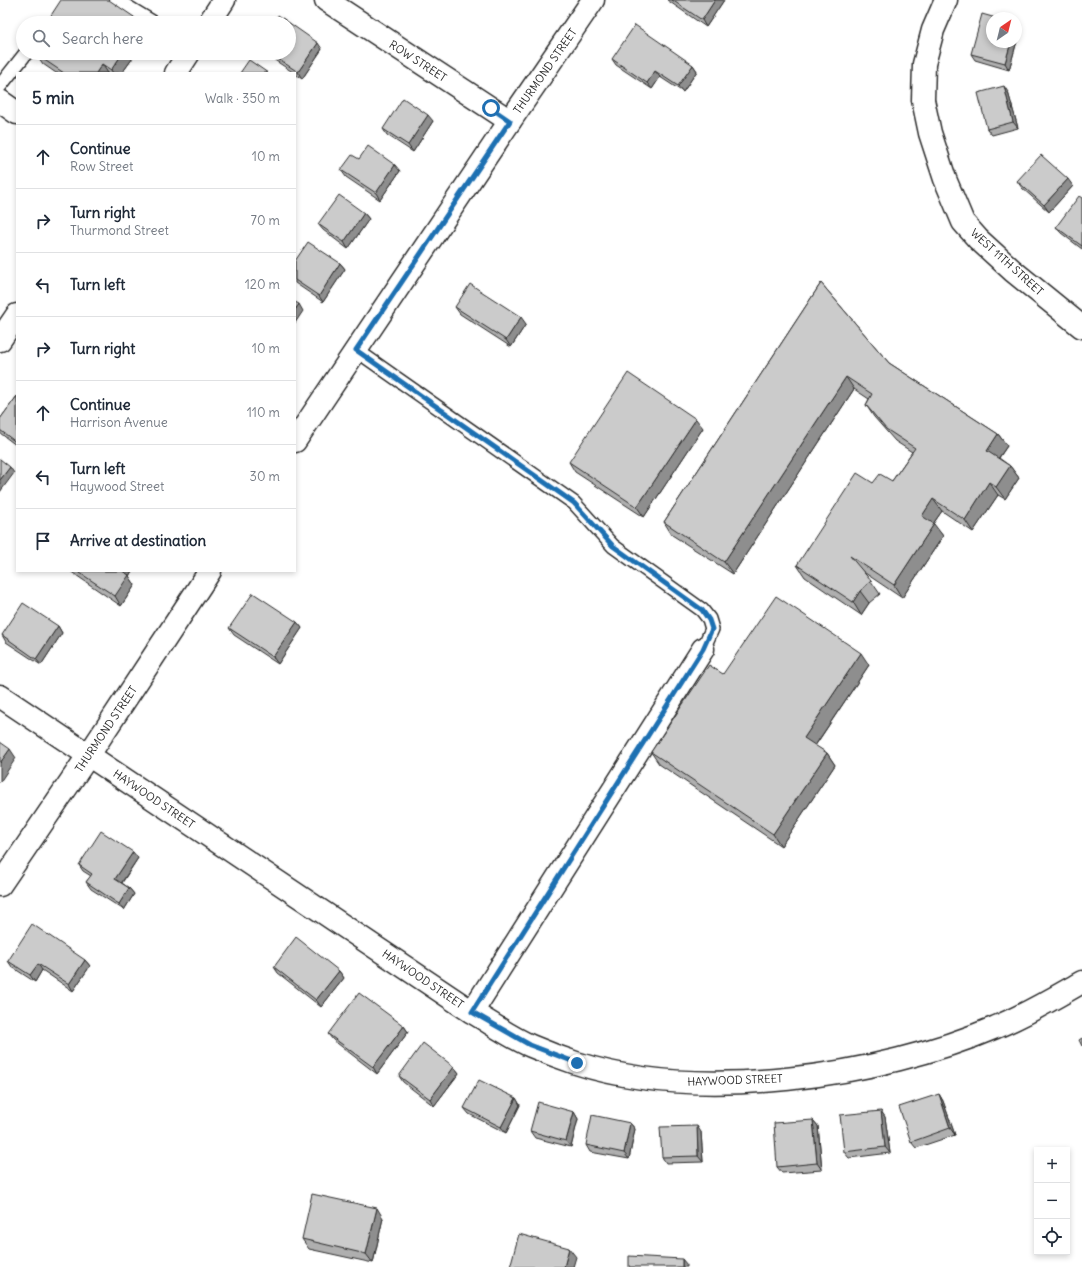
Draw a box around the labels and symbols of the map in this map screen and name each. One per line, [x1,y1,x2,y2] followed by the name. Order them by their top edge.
[986,12,1022,48] north arrow
[510,25,580,116] street label: THURMOND STREET
[387,37,449,85] street label: ROW STREET
[482,99,500,117] route start
[968,226,1047,299] street label: WEST 11TH STREET
[72,683,140,775] street label: THURMOND STREET
[110,766,198,832] street label: HAYWOOD STREET
[379,946,467,1012] street label: HAYWOOD STREET
[568,1054,586,1072] route end
[687,1071,783,1089] street label: HAYWOOD STREET

